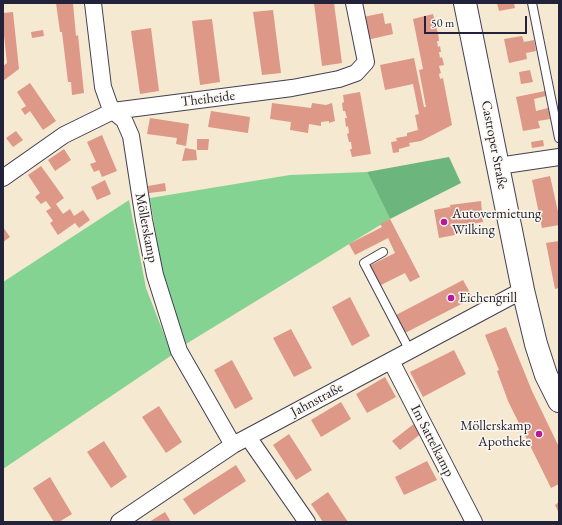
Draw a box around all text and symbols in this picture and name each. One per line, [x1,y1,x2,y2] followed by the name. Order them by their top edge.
[426,8,529,34] scale bar
[431,15,454,31] text: 50 m
[180,87,236,111] street label: Theiheide
[477,99,511,191] street label: Castroper Straße
[131,192,161,264] street label: Möllerskamp
[452,206,541,238] place label: Autovermietung Wilking
[439,217,449,227] marker: Autovermietung Wilking
[459,290,517,306] place label: Eichengrill
[446,293,456,303] marker: Eichengrill
[288,379,346,421] street label: Jahnstraße
[407,402,457,480] street label: Im Sattelkamp
[460,418,531,450] place label: Möllerskamp Apotheke
[534,429,544,439] marker: Möllerskamp Apotheke

